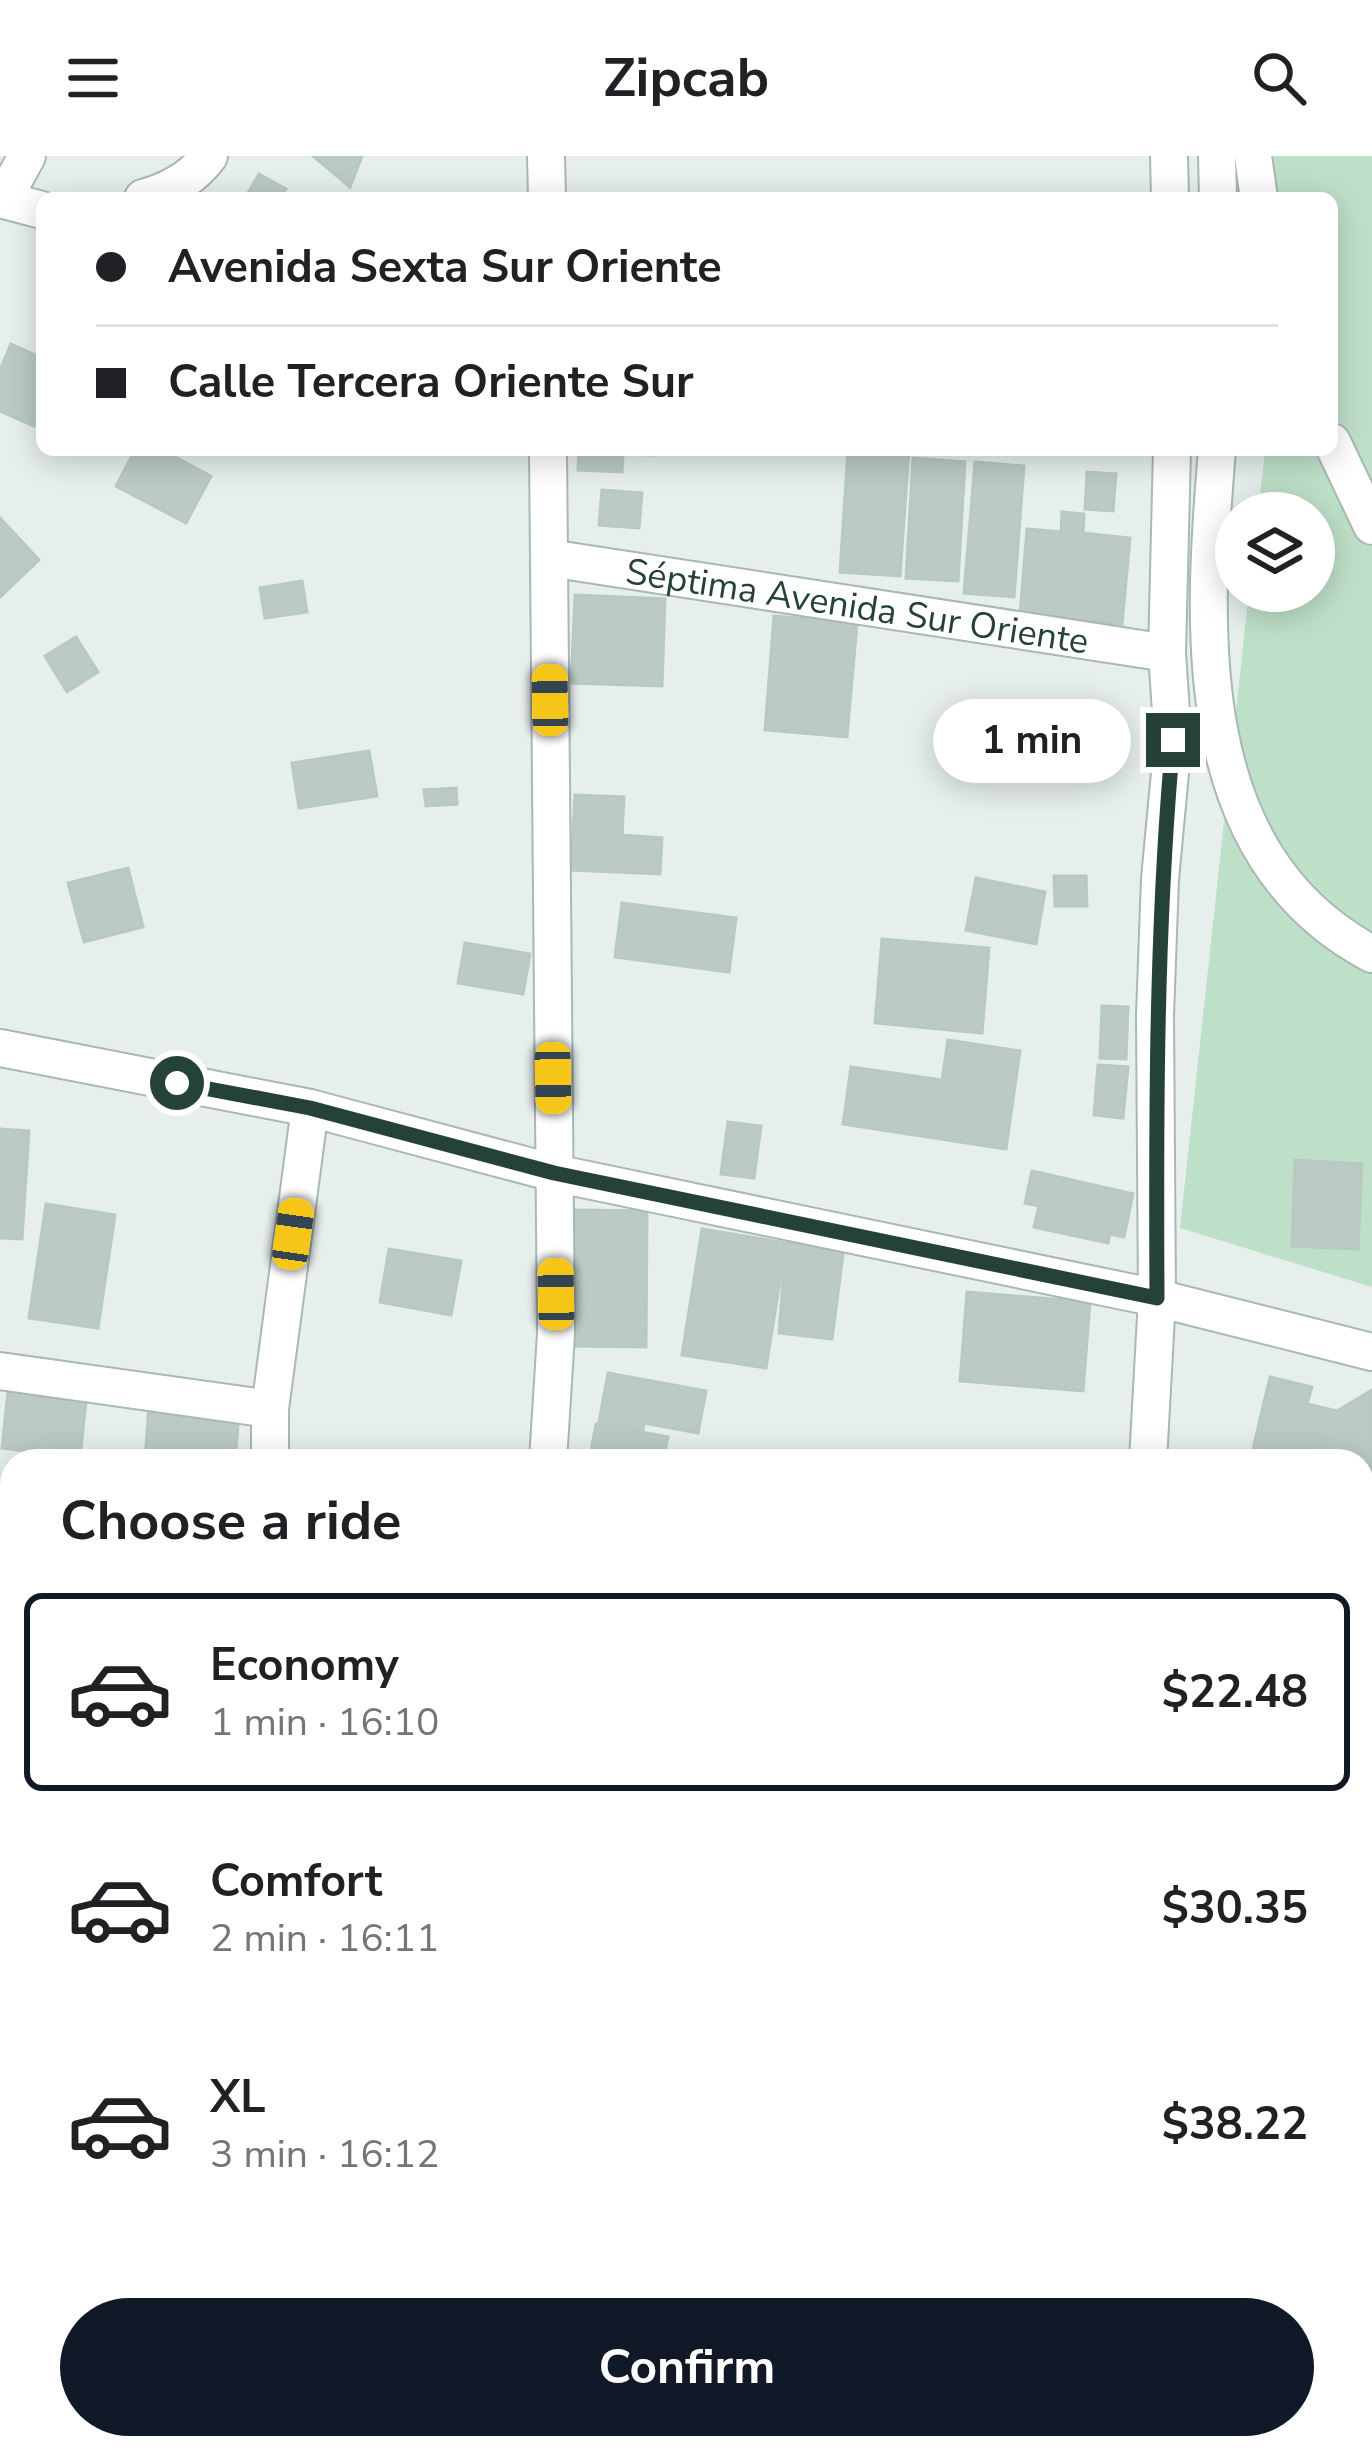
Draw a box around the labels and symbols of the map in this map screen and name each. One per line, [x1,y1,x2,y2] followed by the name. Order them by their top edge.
[622,547,1092,667] street label: Séptima Avenida Sur Oriente
[531,664,569,736] car
[933,698,1131,782] callout: 1 min
[1146,713,1200,767] route end
[534,1042,572,1114] car
[150,1056,204,1110] route start
[270,1196,316,1272] car
[537,1258,575,1330] car

